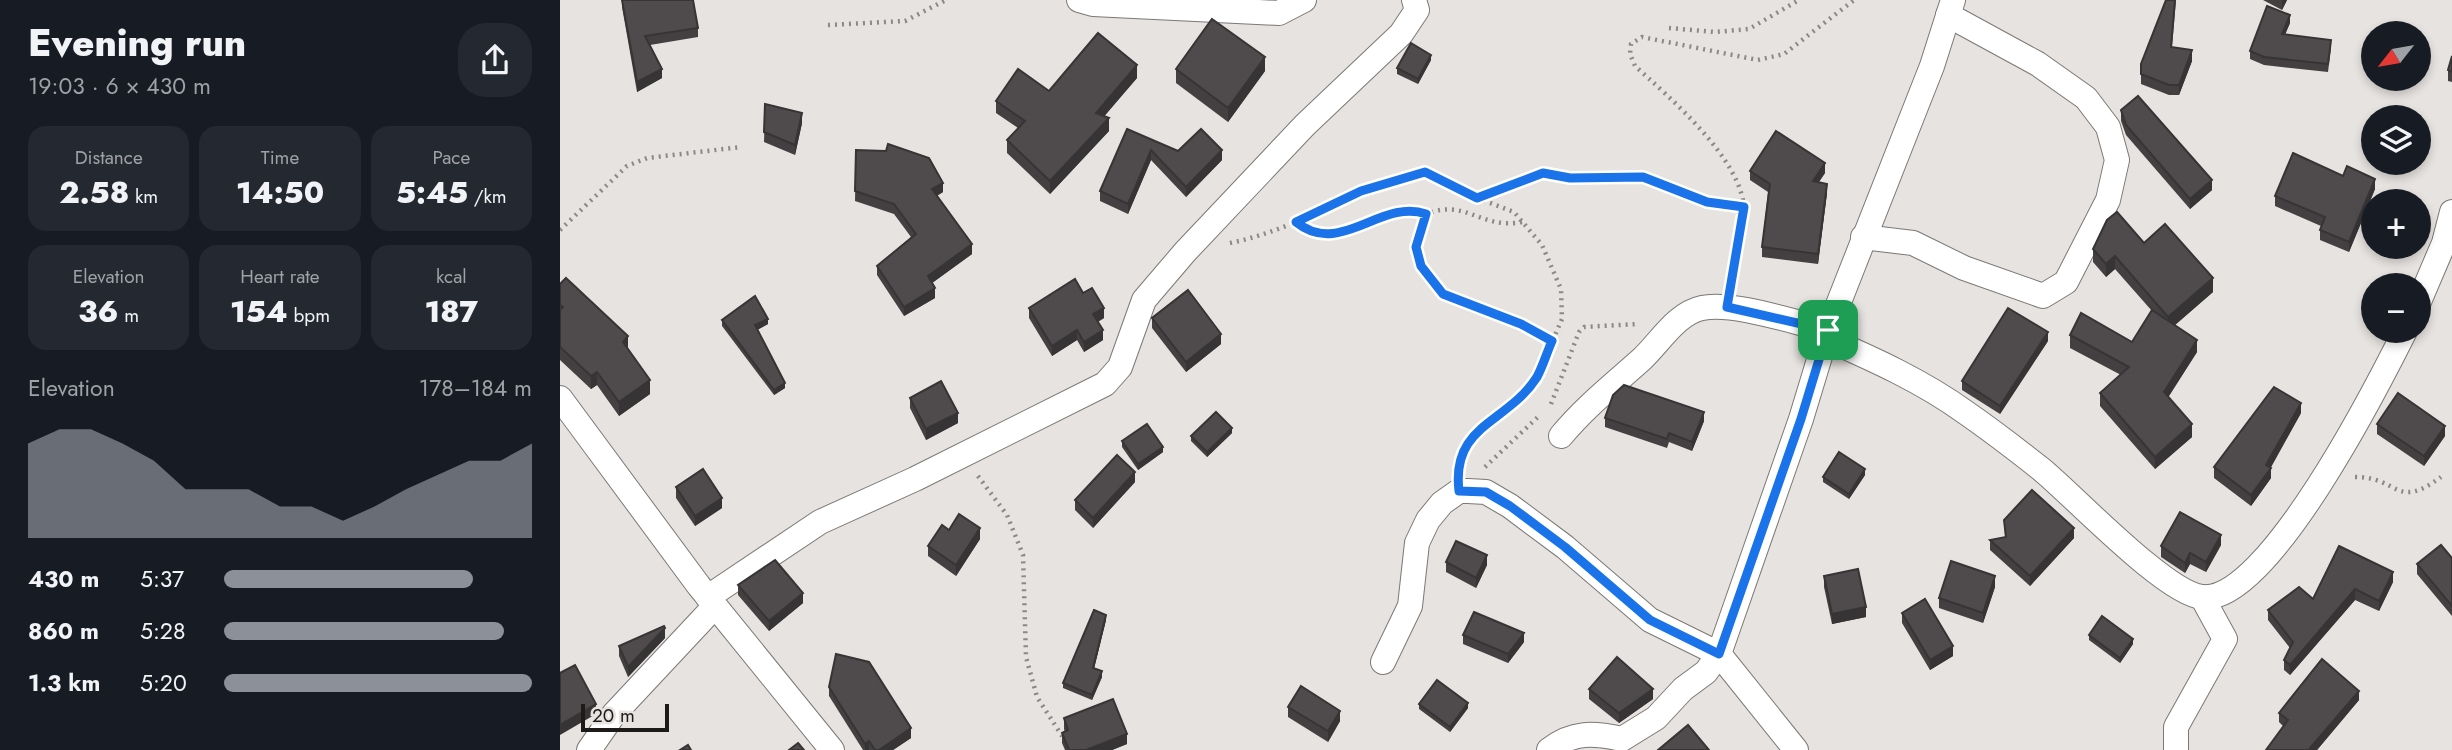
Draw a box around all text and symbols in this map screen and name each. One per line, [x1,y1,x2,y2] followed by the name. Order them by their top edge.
[28,15,246,70] text: Evening run
[2361,21,2431,91] north arrow
[2361,21,2431,343] map controls
[458,23,532,97] button: share
[28,69,211,103] text: 19:03 · 6 × 430 m
[2361,105,2431,175] button: layers
[75,144,143,171] text: Distance
[261,144,299,171] text: Time
[432,144,470,171] text: Pace
[59,171,129,214] text: 2.58
[236,171,324,214] text: 14:50
[396,171,468,214] text: 5:45
[129,183,158,210] text: km
[468,183,507,210] text: /km
[2361,189,2431,259] button: +
[73,263,145,290] text: Elevation
[240,263,320,290] text: Heart rate
[436,263,467,290] text: kcal
[2361,273,2431,343] button: −
[78,290,119,333] text: 36
[230,290,288,333] text: 154
[424,290,478,333] text: 187
[1798,300,1858,360] pin
[119,302,139,329] text: m
[288,302,330,329] text: bpm
[1809,311,1847,349] icon: arrive
[28,371,115,405] text: Elevation
[419,371,532,405] text: 178–184 m
[28,562,99,596] text: 430 m
[140,562,184,596] text: 5:37
[28,614,99,648] text: 860 m
[140,614,186,648] text: 5:28
[28,666,100,700] text: 1.3 km
[140,666,187,700] text: 5:20
[581,701,668,733] scale bar
[592,702,635,729] text: 20 m

